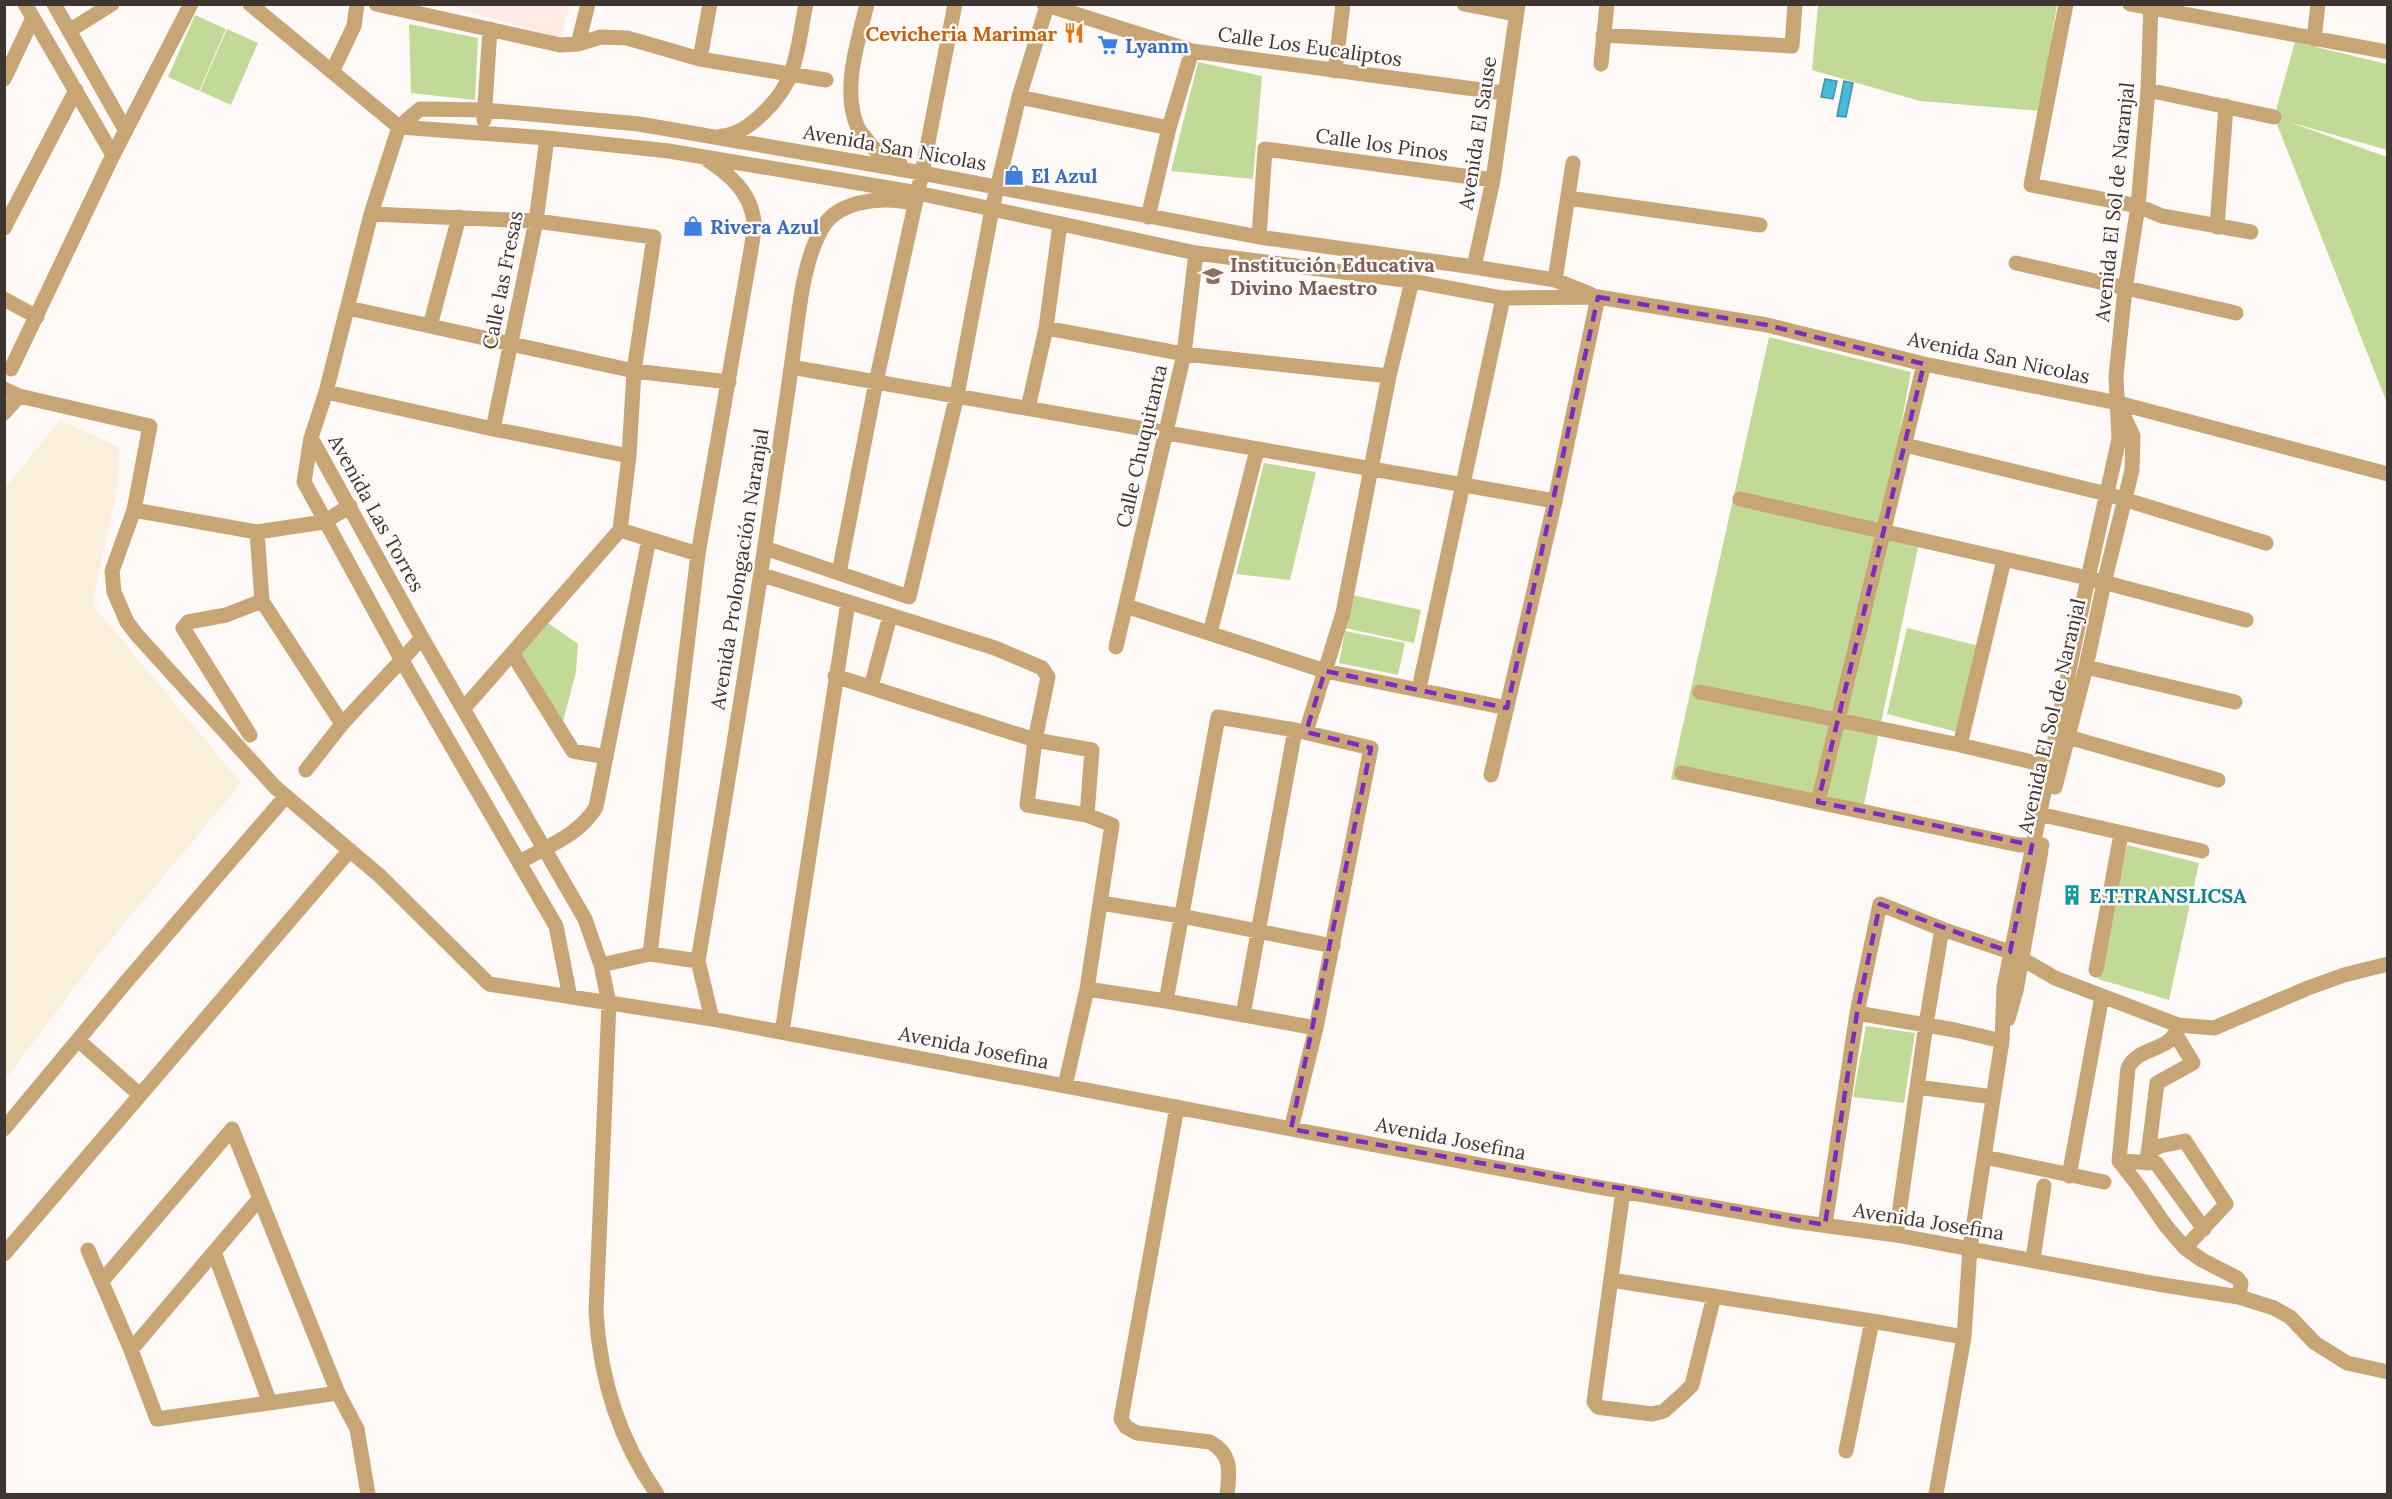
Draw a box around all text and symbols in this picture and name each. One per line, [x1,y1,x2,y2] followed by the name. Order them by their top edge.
[865,21,1057,46] place label: Cevicheria Marimar
[1062,21,1086,45] restaurant icon: Cevicheria Marimar
[1216,21,1404,71] street label: Calle Los Eucaliptos
[1096,33,1120,57] supermarket icon: Lyanm
[1125,33,1189,58] place label: Lyanm
[1452,54,1501,212] street label: Avenida El Sause
[2089,81,2139,324] street label: Avenida El Sol de Naranjal
[801,118,988,175] street label: Avenida San Nicolas
[1314,122,1450,166] street label: Calle los Pinos
[1002,163,1026,187] shop icon: El Azul
[1031,163,1097,188] place label: El Azul
[476,209,528,351] street label: Calle las Fresas
[681,214,705,238] shop icon: Rivera Azul
[710,214,819,239] place label: Rivera Azul
[1230,252,1435,300] place label: Institución Educativa Divino Maestro
[1201,264,1225,288] school or university icon: Institución Educativa Divino Maestro
[1905,325,2092,389] street label: Avenida San Nicolas
[1110,362,1172,530] street label: Calle Chuquitanta
[704,427,774,712] street label: Avenida Prolongación Naranjal
[323,429,431,596] street label: Avenida Las Torres
[2012,596,2090,837] street label: Avenida El Sol de Naranjal
[2060,883,2084,907] building icon: E.T.TRANSLICSA
[2089,883,2247,908] place label: E.T.TRANSLICSA
[896,1020,1051,1074] street label: Avenida Josefina
[1373,1111,1528,1165] street label: Avenida Josefina
[1851,1197,2006,1245] street label: Avenida Josefina

